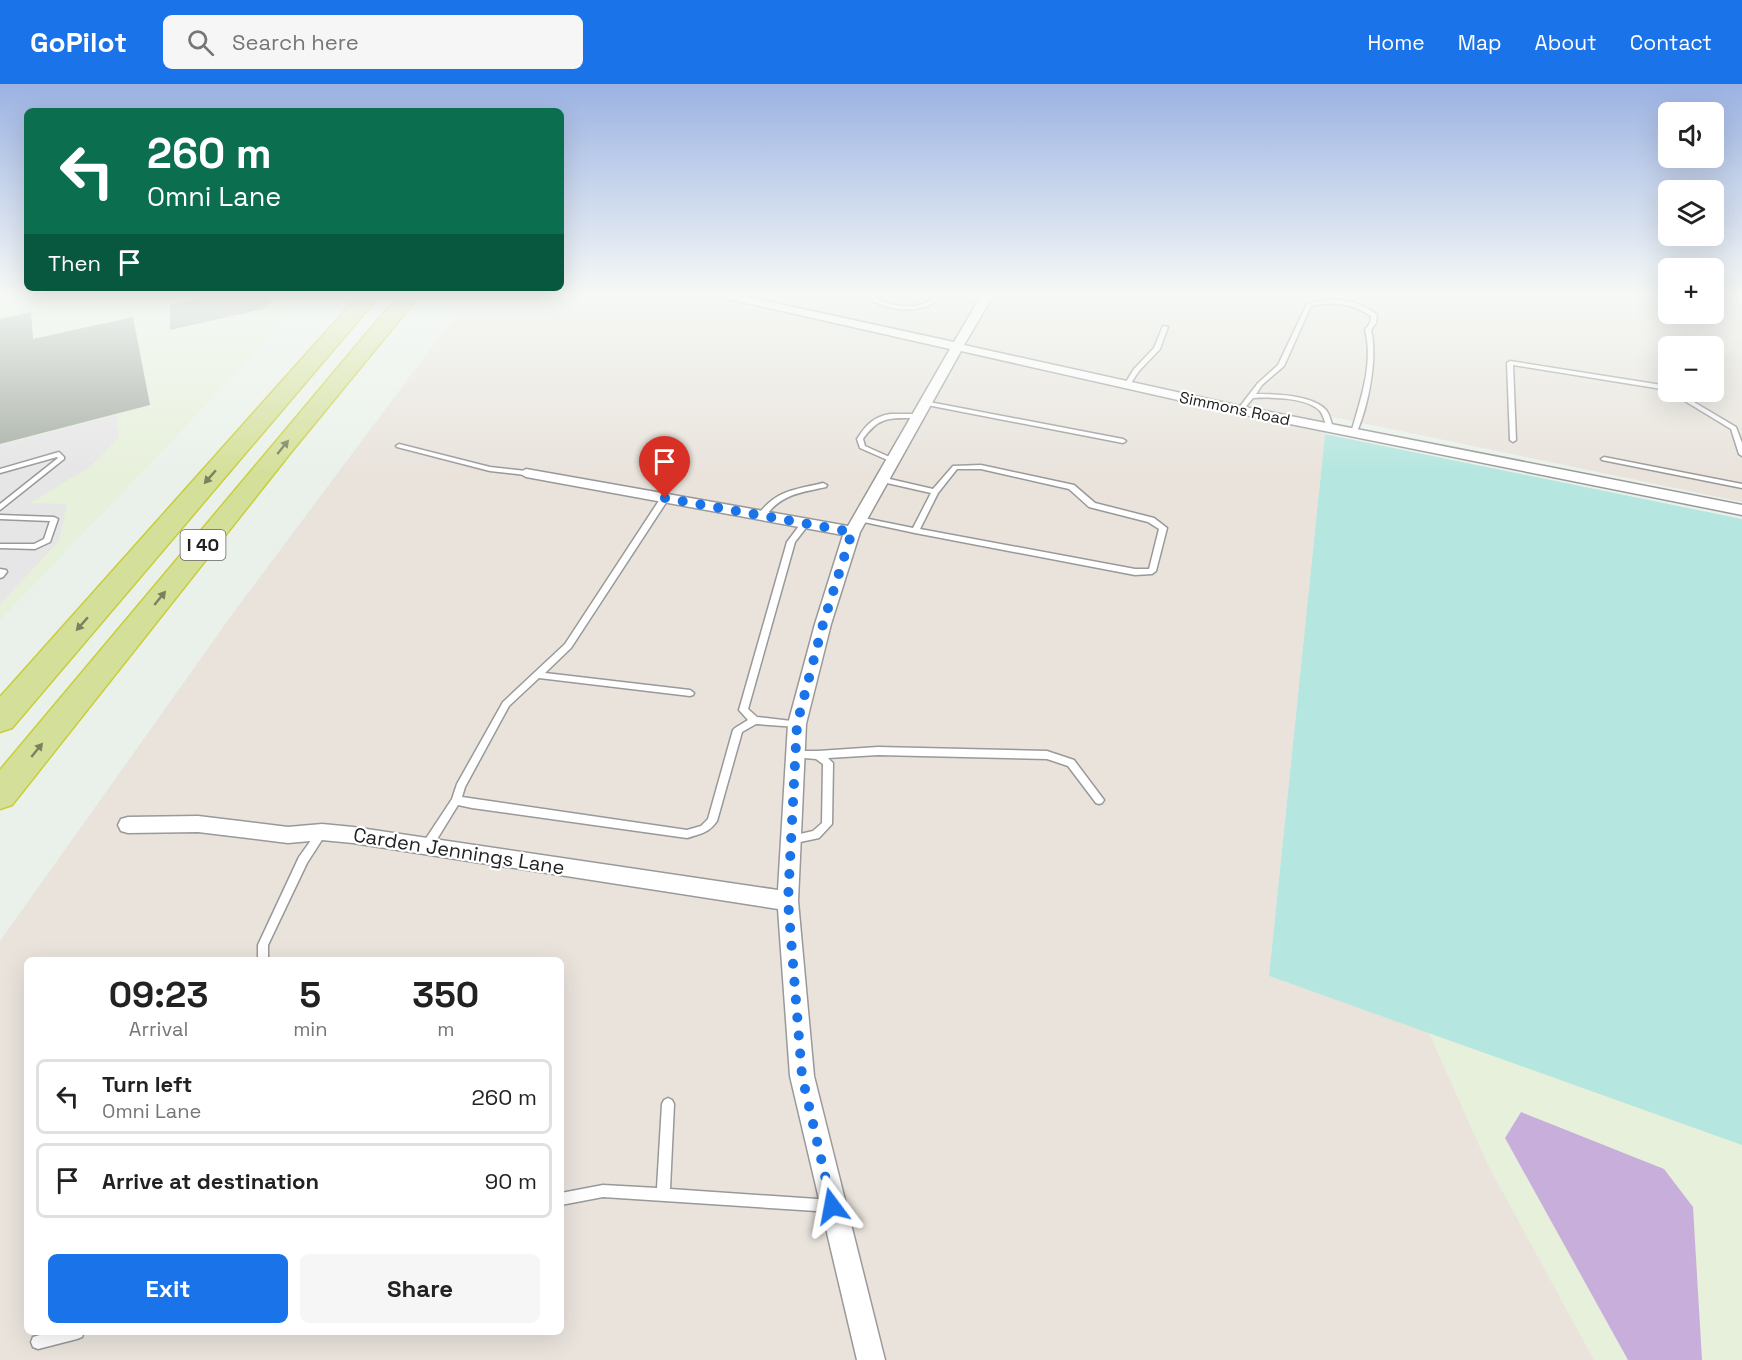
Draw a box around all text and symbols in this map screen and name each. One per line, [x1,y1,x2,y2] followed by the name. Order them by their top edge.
[163,15,583,69] search box
[30,24,127,60] text: GoPilot
[184,26,217,59] icon: search
[232,28,359,56] text: Search here
[1367,29,1425,56] text: Home
[1458,29,1502,56] text: Map
[1535,29,1597,56] text: About
[1630,29,1712,56] text: Contact
[1658,102,1724,402] map controls
[1658,102,1724,168] button: sound
[147,127,272,180] text: 260 m
[48,132,126,210] icon: left
[147,179,281,214] text: Omni Lane
[1658,180,1724,246] button: layers
[113,246,146,279] icon: arrive
[48,249,101,277] text: Then
[1658,258,1724,324] button: +
[1658,336,1724,402] button: −
[1178,386,1292,430] street label: Simmons Road
[639,436,690,498] pin
[276,439,289,455] one-way arrow
[648,445,681,478] icon: arrive
[203,470,217,485] one-way arrow
[180,530,226,560] road number: I 40
[153,590,166,606] one-way arrow
[75,617,89,632] one-way arrow
[30,743,43,758] one-way arrow
[351,821,567,881] street label: Carden Jennings Lane
[109,972,208,1018] text: 09:23
[300,972,321,1018] text: 5
[412,972,479,1018] text: 350
[129,1016,188,1042] text: Arrival
[293,1016,328,1042] text: min
[437,1016,454,1042] text: m
[102,1070,192,1098] text: Turn left
[51,1080,84,1113] icon: left
[472,1083,537,1111] text: 260 m
[102,1098,201,1124] text: Omni Lane
[51,1164,84,1197] icon: arrive
[102,1167,319,1195] text: Arrive at destination
[485,1167,537,1195] text: 90 m
[800,1174,864,1238] position arrow
[48,1254,288,1323] button: Exit
[300,1254,540,1323] button: Share

